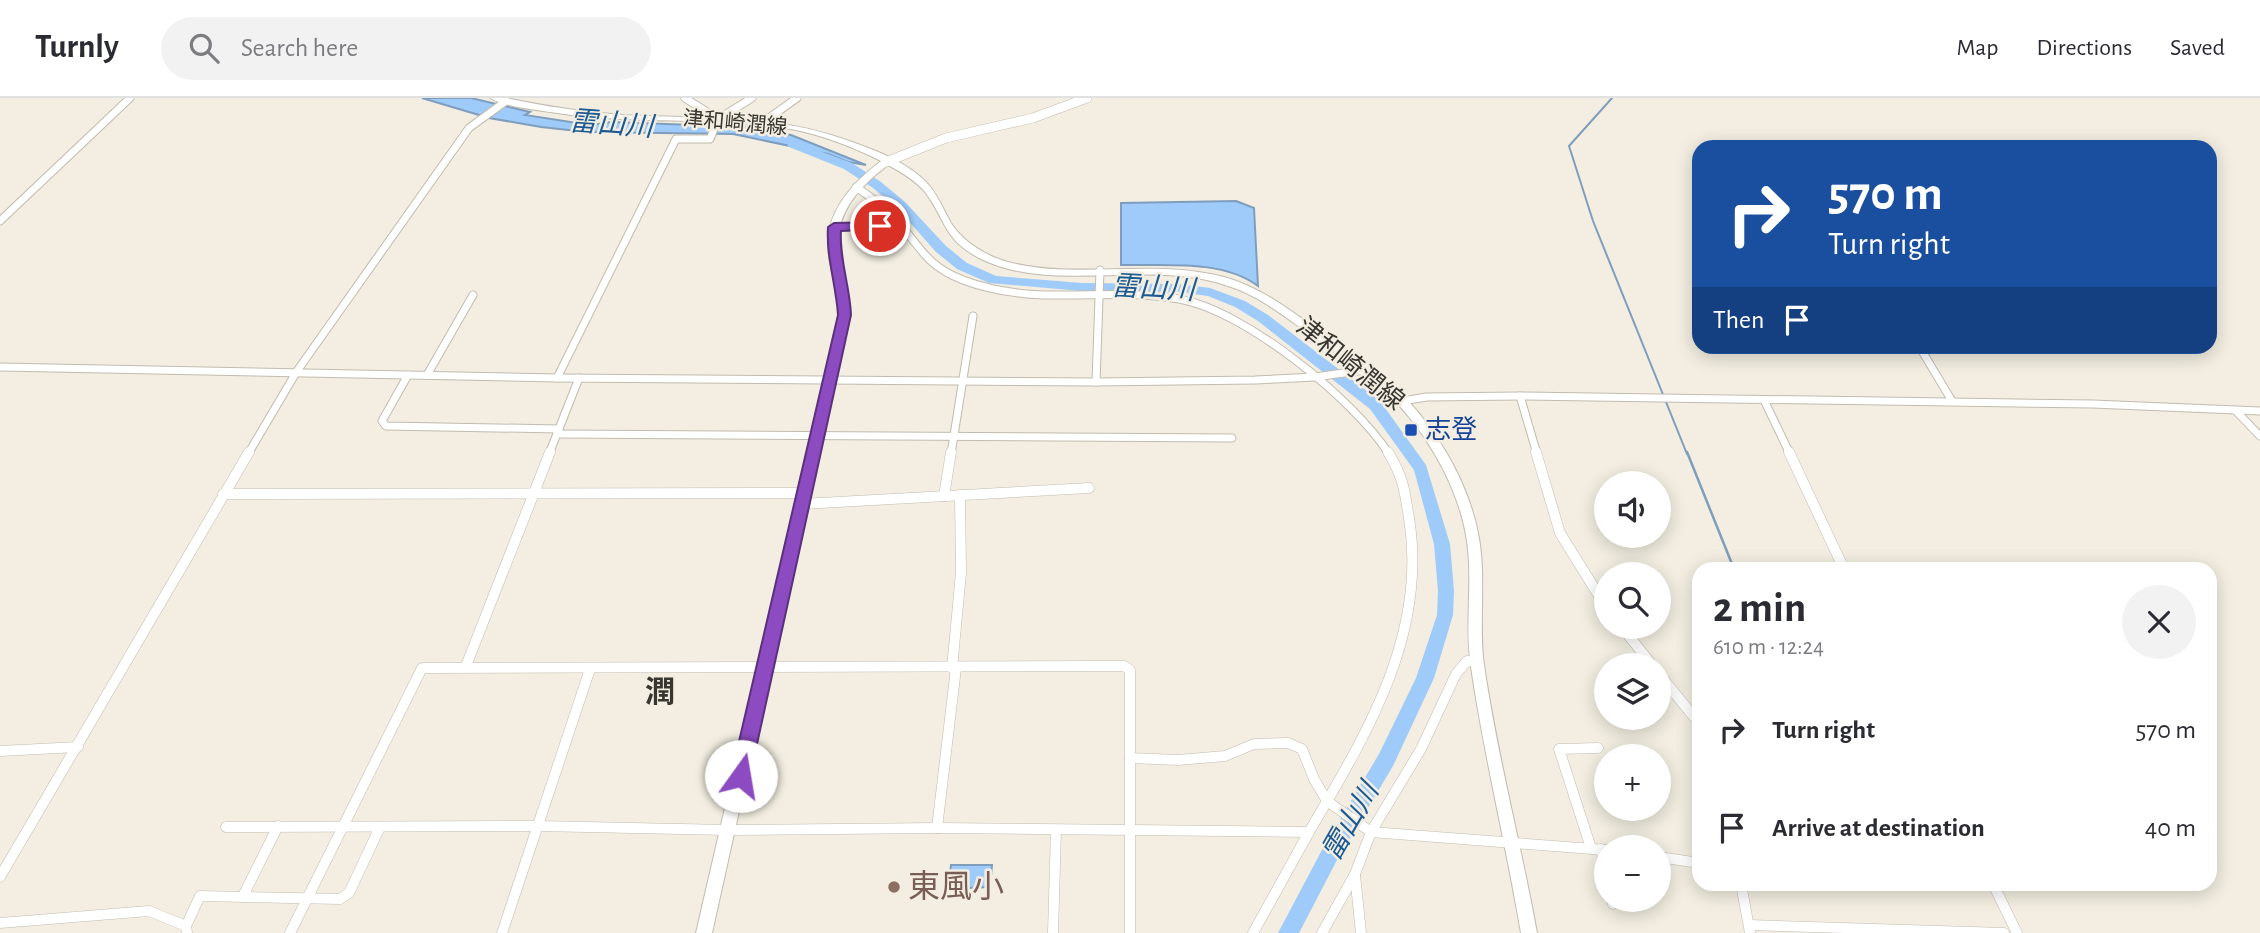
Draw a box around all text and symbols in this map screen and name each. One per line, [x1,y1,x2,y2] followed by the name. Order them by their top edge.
[161,17,651,80] search box
[185,29,223,67] icon: search
[35,31,119,64] text: Turnly
[241,35,358,61] text: Search here
[1956,36,1998,60] text: Map
[2036,36,2132,60] text: Directions
[2170,36,2225,60] text: Saved
[568,107,657,142] water label: 雷山川
[682,107,788,138] street label: 津和崎潤線
[1713,168,1804,259] icon: right
[1828,170,1943,219] text: 570 m
[850,196,910,256] pin
[861,207,899,245] icon: arrive
[1828,228,1950,260] text: Turn right
[1110,272,1199,305] water label: 雷山川
[1778,301,1816,339] icon: arrive
[1713,307,1764,333] text: Then
[1291,312,1409,415] street label: 津和崎潤線
[1425,416,1477,443] place label: 志登
[1403,422,1419,438] marker: 志登
[1594,471,1671,912] map controls
[1594,471,1671,548] button: sound
[1594,562,1671,639] button: search
[2122,585,2196,659] button: close
[1713,587,1806,629] text: 2 min
[1713,636,1824,659] text: 610 m · 12:24
[1594,653,1671,730] button: layers
[645,676,675,708] district label: 潤
[1713,711,1751,749] icon: right
[1772,717,1875,743] text: Turn right
[2135,717,2196,743] text: 570 m
[704,739,778,813] position arrow
[1594,744,1671,821] button: +
[1317,776,1386,865] water label: 雷山川
[1713,809,1751,847] icon: arrive
[1772,815,1985,841] text: Arrive at destination
[2145,815,2196,841] text: 40 m
[1594,835,1671,912] button: −
[908,870,1004,903] place label: 東風小
[886,879,902,895] marker: 東風小

